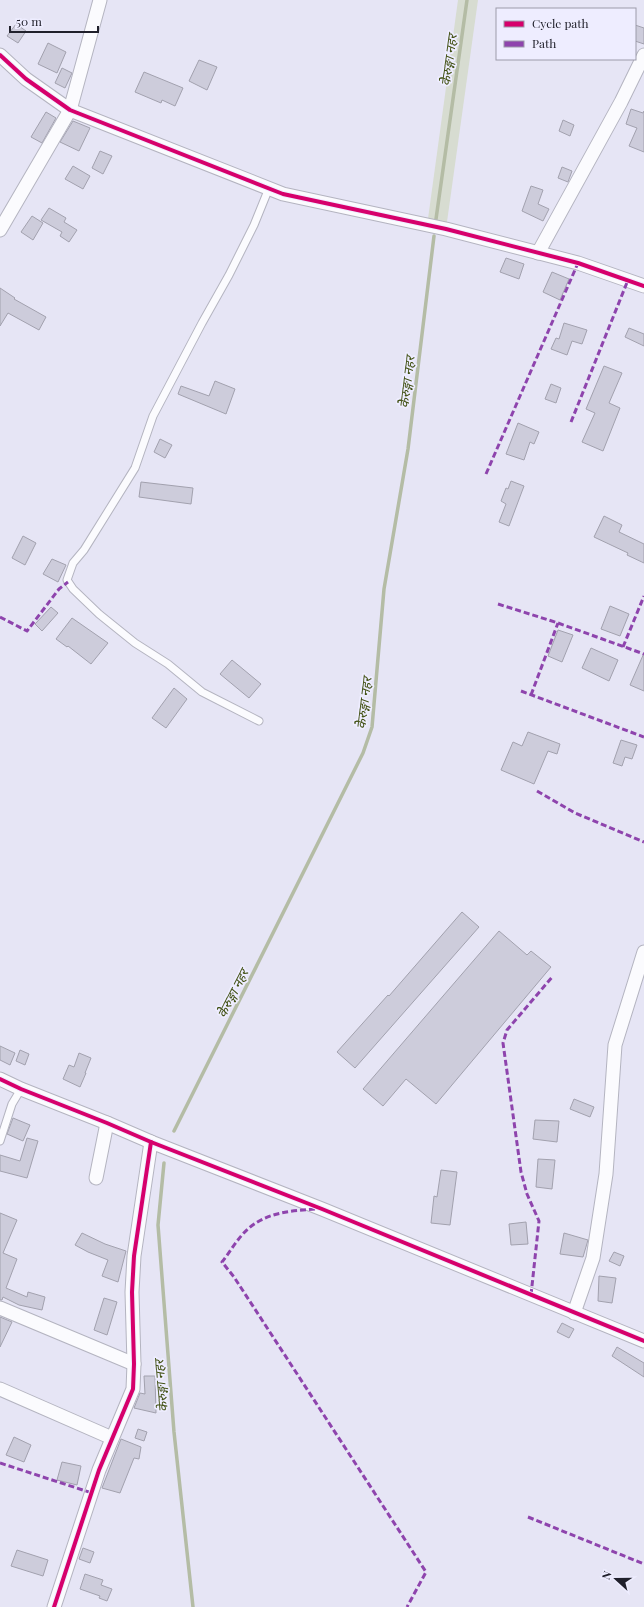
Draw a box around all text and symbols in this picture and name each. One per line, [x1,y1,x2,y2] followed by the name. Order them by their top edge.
[10,8,98,34] scale bar
[496,8,636,60] legend
[16,13,42,29] text: 50 m
[532,15,589,31] text: Cycle path
[436,30,460,87] water label: केेरुङ्गा नहर
[532,35,556,51] text: Path
[394,352,418,409] water label: केेरुङ्गा नहर
[351,673,375,730] water label: केेरुङ्गा नहर
[213,964,253,1020] water label: केेरुङ्गा नहर
[149,1357,171,1413] water label: केरुङ्गा नहर
[596,1559,636,1599] north arrow
[598,1569,615,1582] text: N

